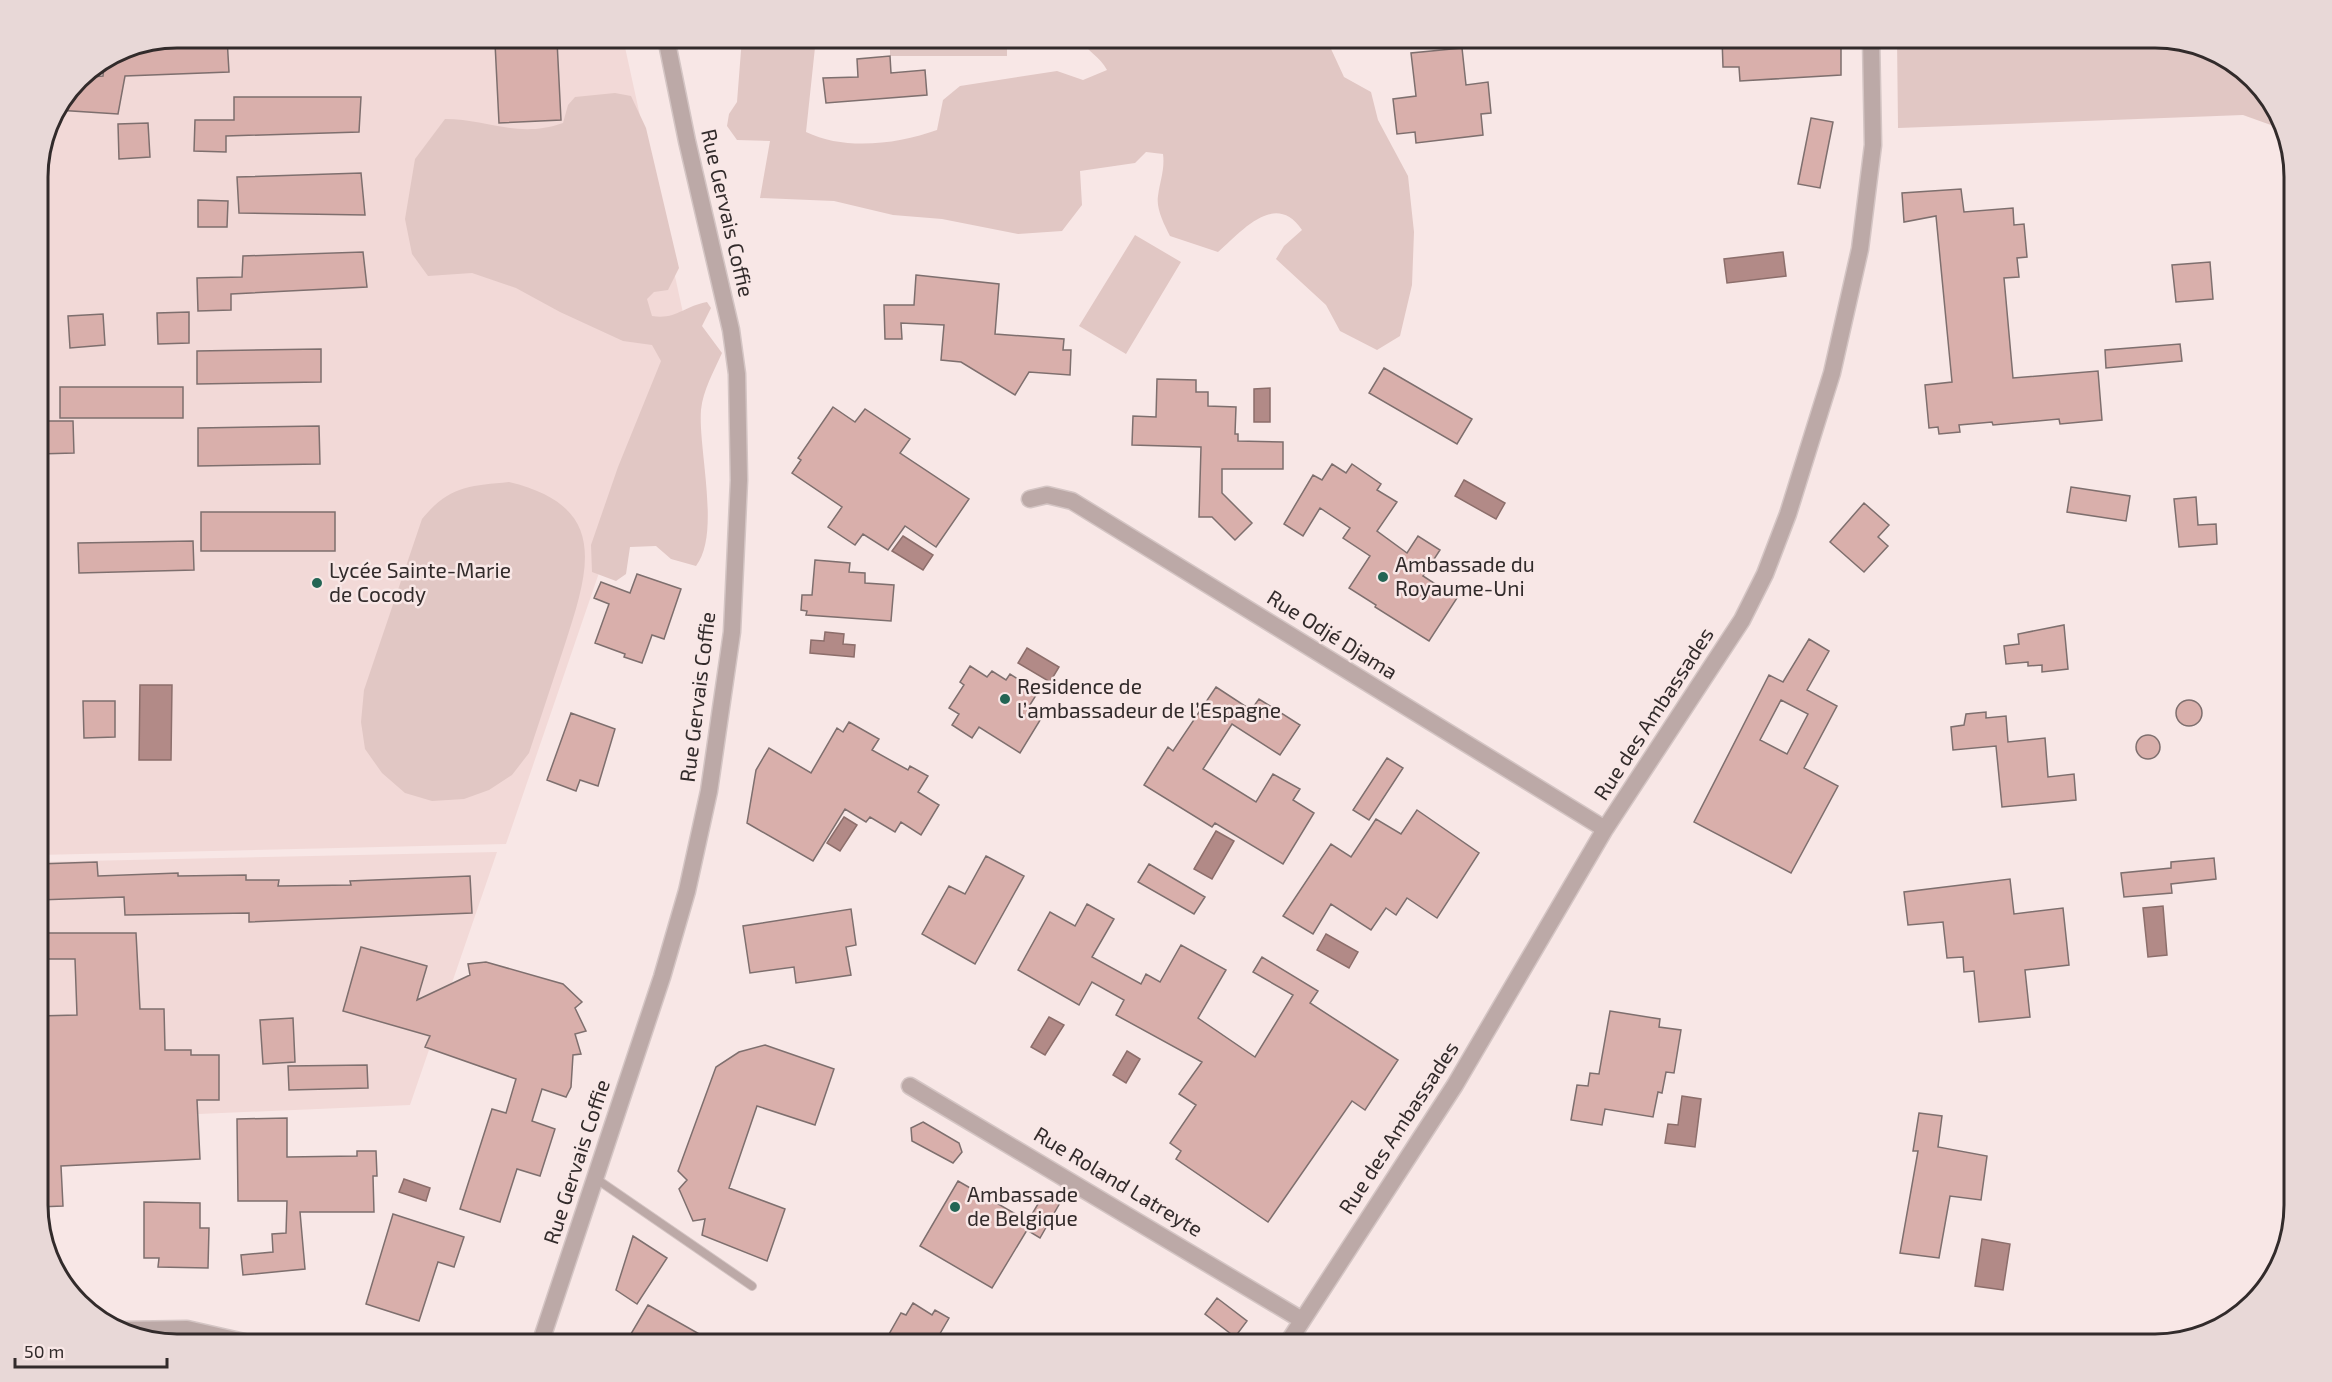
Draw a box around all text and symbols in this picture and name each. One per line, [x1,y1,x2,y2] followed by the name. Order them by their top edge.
[697,126,760,299] street label: Rue Gervais Coffie
[1395,551,1535,600] place label: Ambassade du Royaume-Uni
[329,557,511,606] place label: Lycée Sainte-Marie de Cocody
[1376,570,1390,584] marker: Ambassade du Royaume-Uni
[310,576,324,590] marker: Lycée Sainte-Marie de Cocody
[1263,584,1403,685] street label: Rue Odjé Djama
[674,610,719,783] street label: Rue Gervais Coffie
[1588,622,1718,804] street label: Rue des Ambassades
[1017,673,1281,722] place label: Residence de l’ambassadeur de l’Espagne
[998,692,1012,706] marker: Residence de l’ambassadeur de l’Espagne
[1333,1036,1463,1218] street label: Rue des Ambassades
[537,1076,614,1247] street label: Rue Gervais Coffie
[1030,1120,1208,1241] street label: Rue Roland Latreyte
[967,1181,1078,1230] place label: Ambassade de Belgique
[948,1200,962,1214] marker: Ambassade de Belgique
[15,1331,166,1369] scale bar
[24,1340,64,1362] text: 50 m

